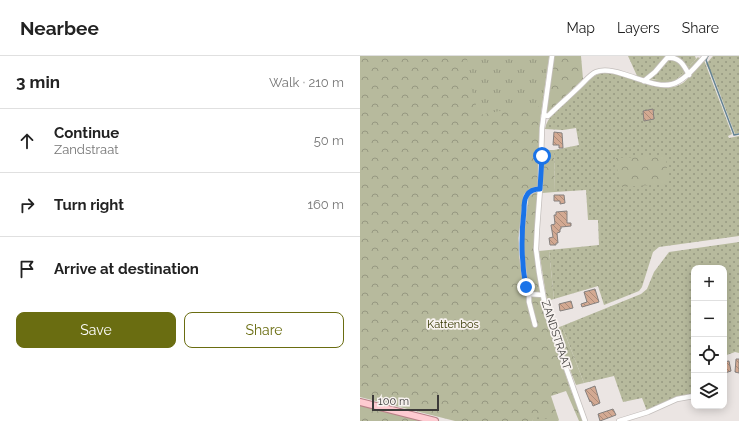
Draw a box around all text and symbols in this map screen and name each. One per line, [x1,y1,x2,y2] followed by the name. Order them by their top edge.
[20,17,99,39] text: Nearbee
[567,20,595,36] text: Map
[617,20,660,36] text: Layers
[682,20,719,36] text: Share
[16,72,60,92] text: 3 min
[269,75,344,90] text: Walk · 210 m
[54,124,119,142] text: Continue
[16,130,38,152] icon: ahead
[314,133,344,148] text: 50 m
[54,142,119,157] text: Zandstraat
[533,147,551,165] route start
[16,194,38,216] icon: right
[54,196,124,214] text: Turn right
[307,197,344,212] text: 160 m
[16,258,38,280] icon: arrive
[54,260,199,278] text: Arrive at destination
[691,265,727,409] map controls
[691,265,727,301] button: +
[517,278,535,296] route end
[539,299,573,372] street label: ZANDSTRAAT
[691,301,727,337] button: −
[16,312,176,348] button: Save
[184,312,344,348] button: Share
[427,318,479,331] park label: Kattenbos
[691,337,727,373] button: locate
[691,373,727,409] button: layers
[372,393,439,412] scale bar
[378,395,409,408] text: 100 m

